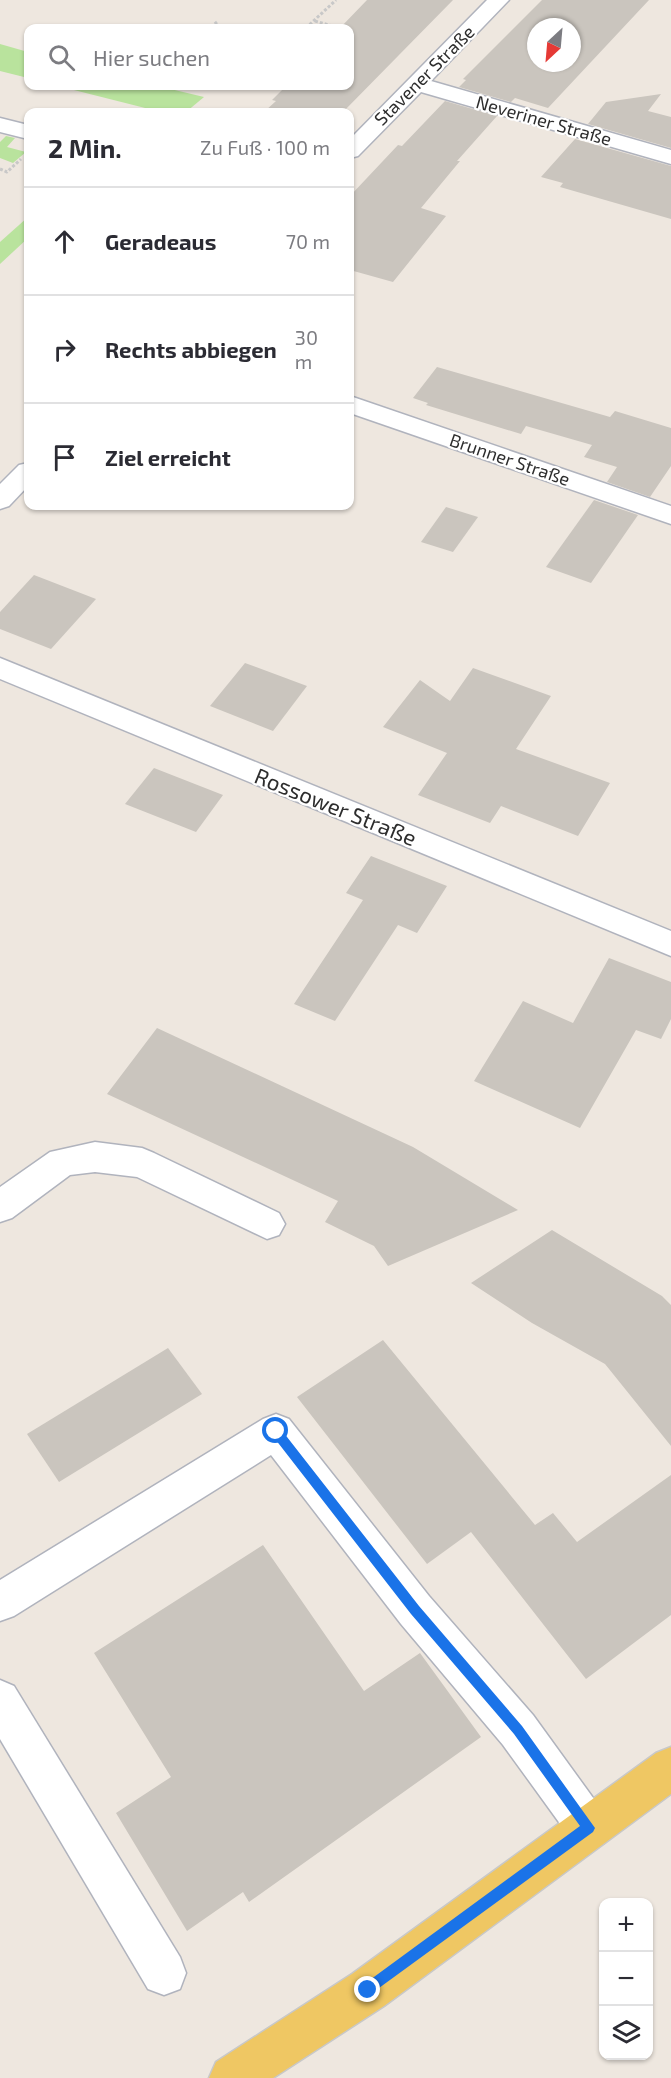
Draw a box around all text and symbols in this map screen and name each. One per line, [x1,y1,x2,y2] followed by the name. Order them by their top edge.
[527,18,581,72] north arrow
[369,20,479,130] street label: Stavener Straße
[24,24,354,90] search box
[45,41,78,74] icon: search
[93,44,210,70] text: Hier suchen
[474,90,614,150] street label: Neveriner Straße
[48,132,122,163] text: 2 Min.
[200,135,330,159] text: Zu Fuß · 100 m
[48,225,81,258] icon: ahead
[105,228,216,254] text: Geradeaus
[286,229,330,253] text: 70 m
[295,325,318,373] text: 30 m
[48,333,81,366] icon: right
[105,336,277,362] text: Rechts abbiegen
[447,428,573,490] street label: Brunner Straße
[48,441,81,474] icon: arrive
[105,444,231,470] text: Ziel erreicht
[251,762,421,850] street label: Rossower Straße
[262,1417,288,1443] route start
[599,1898,653,2060] map controls
[599,1898,653,1952] button: +
[599,1952,653,2006] button: −
[354,1976,380,2002] route end
[599,2006,653,2060] button: layers

